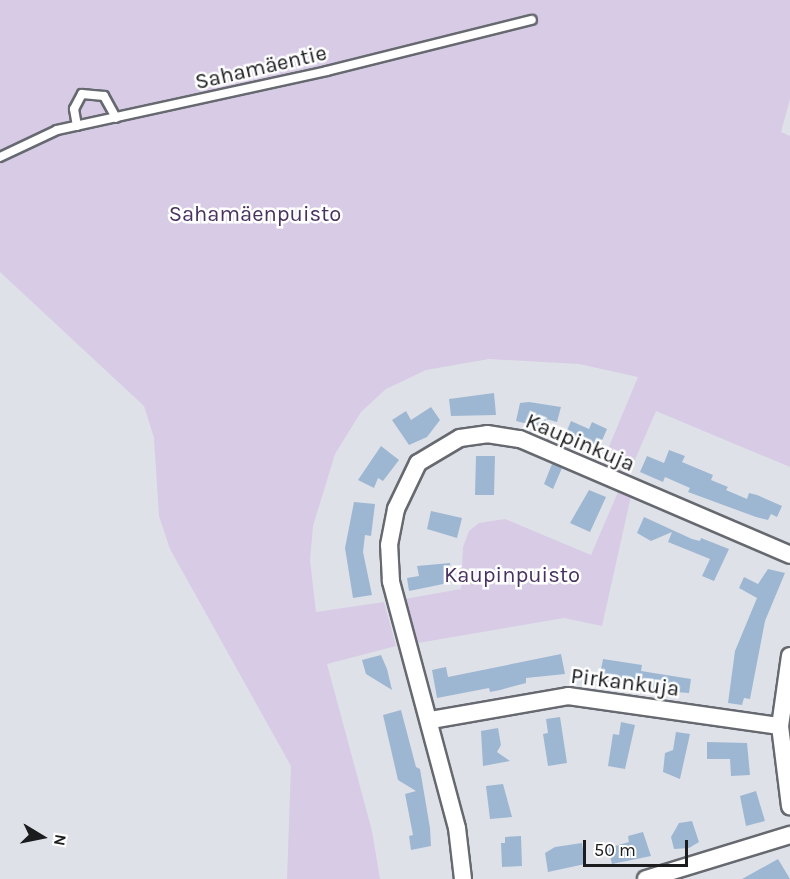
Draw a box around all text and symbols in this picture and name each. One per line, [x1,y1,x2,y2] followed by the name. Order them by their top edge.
[193,40,329,96] street label: Sahamäentie
[169,202,341,228] park label: Sahamäenpuisto
[521,408,639,478] street label: Kaupinkuja
[444,563,580,589] park label: Kaupinpuisto
[569,663,681,703] street label: Pirkankuja
[12,807,72,867] north arrow
[586,828,691,866] scale bar
[50,833,71,848] text: N
[594,839,636,861] text: 50 m

